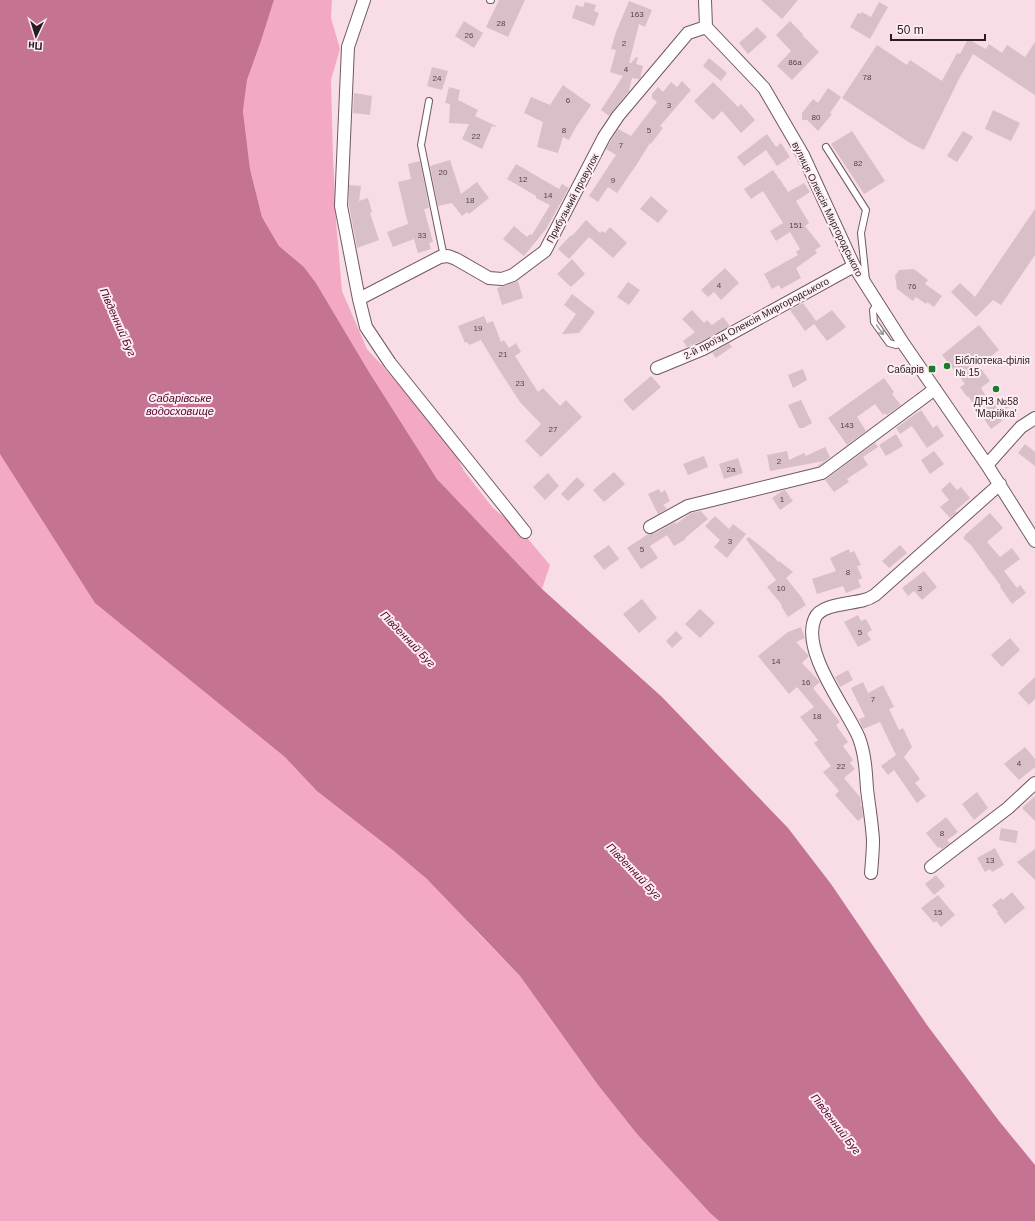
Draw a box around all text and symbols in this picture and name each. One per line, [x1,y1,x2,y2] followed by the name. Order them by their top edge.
[630,10,644,19] house number: 163
[16,16,56,56] north arrow
[891,16,985,42] scale bar
[497,19,506,28] house number: 28
[897,23,924,37] text: 50 m
[465,31,474,40] house number: 26
[28,39,43,52] text: Пн
[622,39,627,48] house number: 2
[788,58,802,67] house number: 86а
[624,65,629,74] house number: 4
[863,73,872,82] house number: 78
[433,74,442,83] house number: 24
[566,96,571,105] house number: 6
[667,101,672,110] house number: 3
[812,113,821,122] house number: 80
[562,126,567,135] house number: 8
[647,126,652,135] house number: 5
[472,132,481,141] house number: 22
[790,140,865,279] street label: вулиця Олексія Миргородського
[619,141,624,150] house number: 7
[544,151,601,245] street label: Прибузький провулок
[854,159,863,168] house number: 82
[439,168,448,177] house number: 20
[519,175,528,184] house number: 12
[611,176,616,185] house number: 9
[544,191,553,200] house number: 14
[466,196,475,205] house number: 18
[789,221,803,230] house number: 151
[418,231,427,240] house number: 33
[682,275,831,362] street label: 2-й проїзд Олексія Миргородського
[717,281,722,290] house number: 4
[908,282,917,291] house number: 76
[98,286,139,358] water label: Південний Буг
[474,324,483,333] house number: 19
[876,325,884,336] one-way arrow
[499,350,508,359] house number: 21
[955,355,1030,378] place label: Бібліотека-філія № 15
[942,361,952,371] marker: Бібліотека-філія № 15
[887,364,924,375] place label: Сабарів
[927,364,937,374] marker: Сабарів
[516,379,525,388] house number: 23
[991,384,1001,394] marker: ДНЗ №58 'Марійка'
[146,392,214,417] water label: Сабарівське водосховище
[974,396,1019,419] place label: ДНЗ №58 'Марійка'
[840,421,854,430] house number: 143
[549,425,558,434] house number: 27
[777,457,782,466] house number: 2
[727,465,736,474] house number: 2а
[780,495,785,504] house number: 1
[728,537,733,546] house number: 3
[640,545,645,554] house number: 5
[846,568,851,577] house number: 8
[777,584,786,593] house number: 10
[918,584,923,593] house number: 3
[378,608,438,670] water label: Південний Буг
[858,628,863,637] house number: 5
[772,657,781,666] house number: 14
[802,678,811,687] house number: 16
[871,695,876,704] house number: 7
[813,712,822,721] house number: 18
[1017,759,1022,768] house number: 4
[837,762,846,771] house number: 22
[940,829,945,838] house number: 8
[604,840,664,902] water label: Південний Буг
[986,856,995,865] house number: 13
[934,908,943,917] house number: 15
[809,1091,864,1157] water label: Південний Буг

